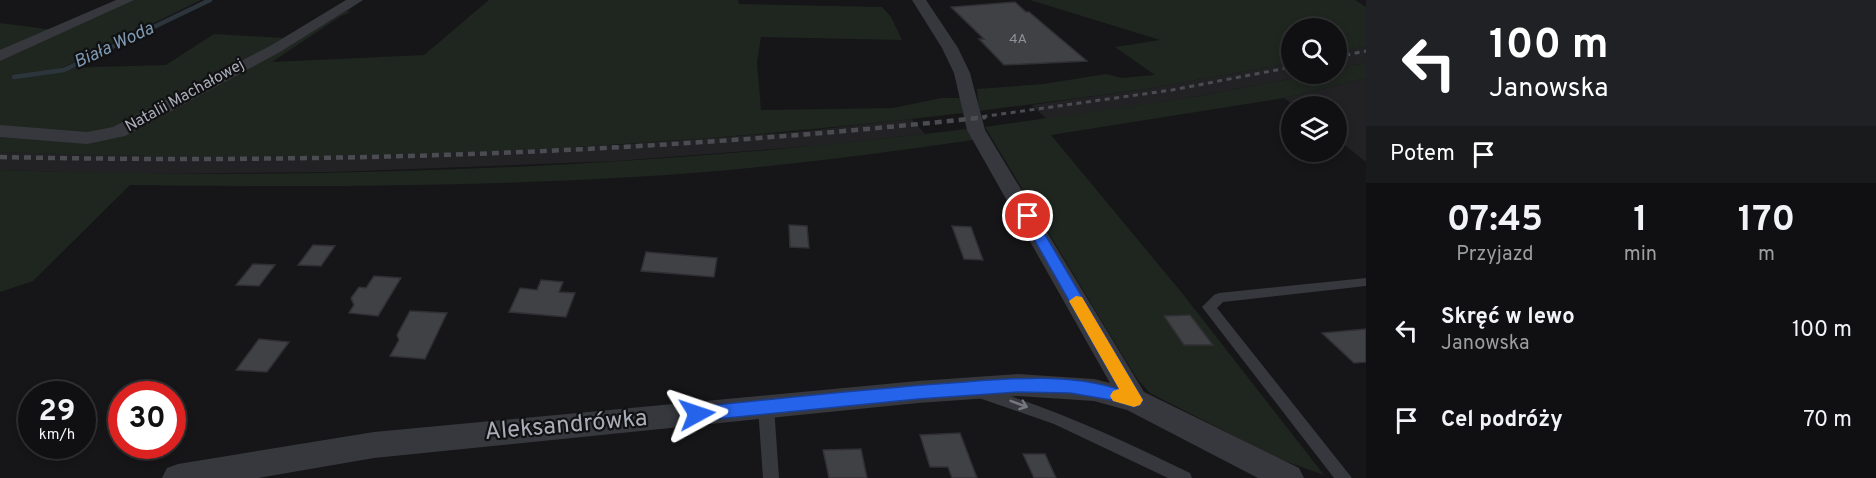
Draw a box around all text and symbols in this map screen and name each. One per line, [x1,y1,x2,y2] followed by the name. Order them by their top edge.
[70,17,158,74] water label: Biała Woda
[1281,18,1347,162] map controls
[1281,18,1347,84] button: search
[1489,20,1608,73] text: 100 m
[1390,24,1468,102] icon: left
[1009,31,1027,48] house number: 4A
[122,55,248,137] street label: Natalii Machałowej
[1489,72,1608,106] text: Janowska
[1281,96,1347,162] button: layers
[1467,138,1500,171] icon: arrive
[1390,141,1455,168] text: Potem
[1002,190,1053,241] pin
[1447,198,1543,244] text: 07:45
[1633,198,1648,244] text: 1
[1738,198,1795,244] text: 170
[1011,199,1044,232] icon: arrive
[1456,242,1534,268] text: Przyjazd
[1624,242,1657,268] text: min
[1758,242,1775,268] text: m
[1441,304,1575,331] text: Skręć w lewo
[1390,314,1423,347] icon: left
[1792,317,1852,344] text: 100 m
[1441,331,1529,357] text: Janowska
[108,381,186,459] speed limit sign: 30
[665,382,729,446] position arrow
[39,394,75,431] text: 29
[1009,400,1028,411] one-way arrow
[483,404,649,448] street label: Aleksandrówka
[1390,404,1423,437] icon: arrive
[1441,407,1563,434] text: Cel podróży
[1803,407,1852,434] text: 70 m
[39,426,75,445] text: km/h

